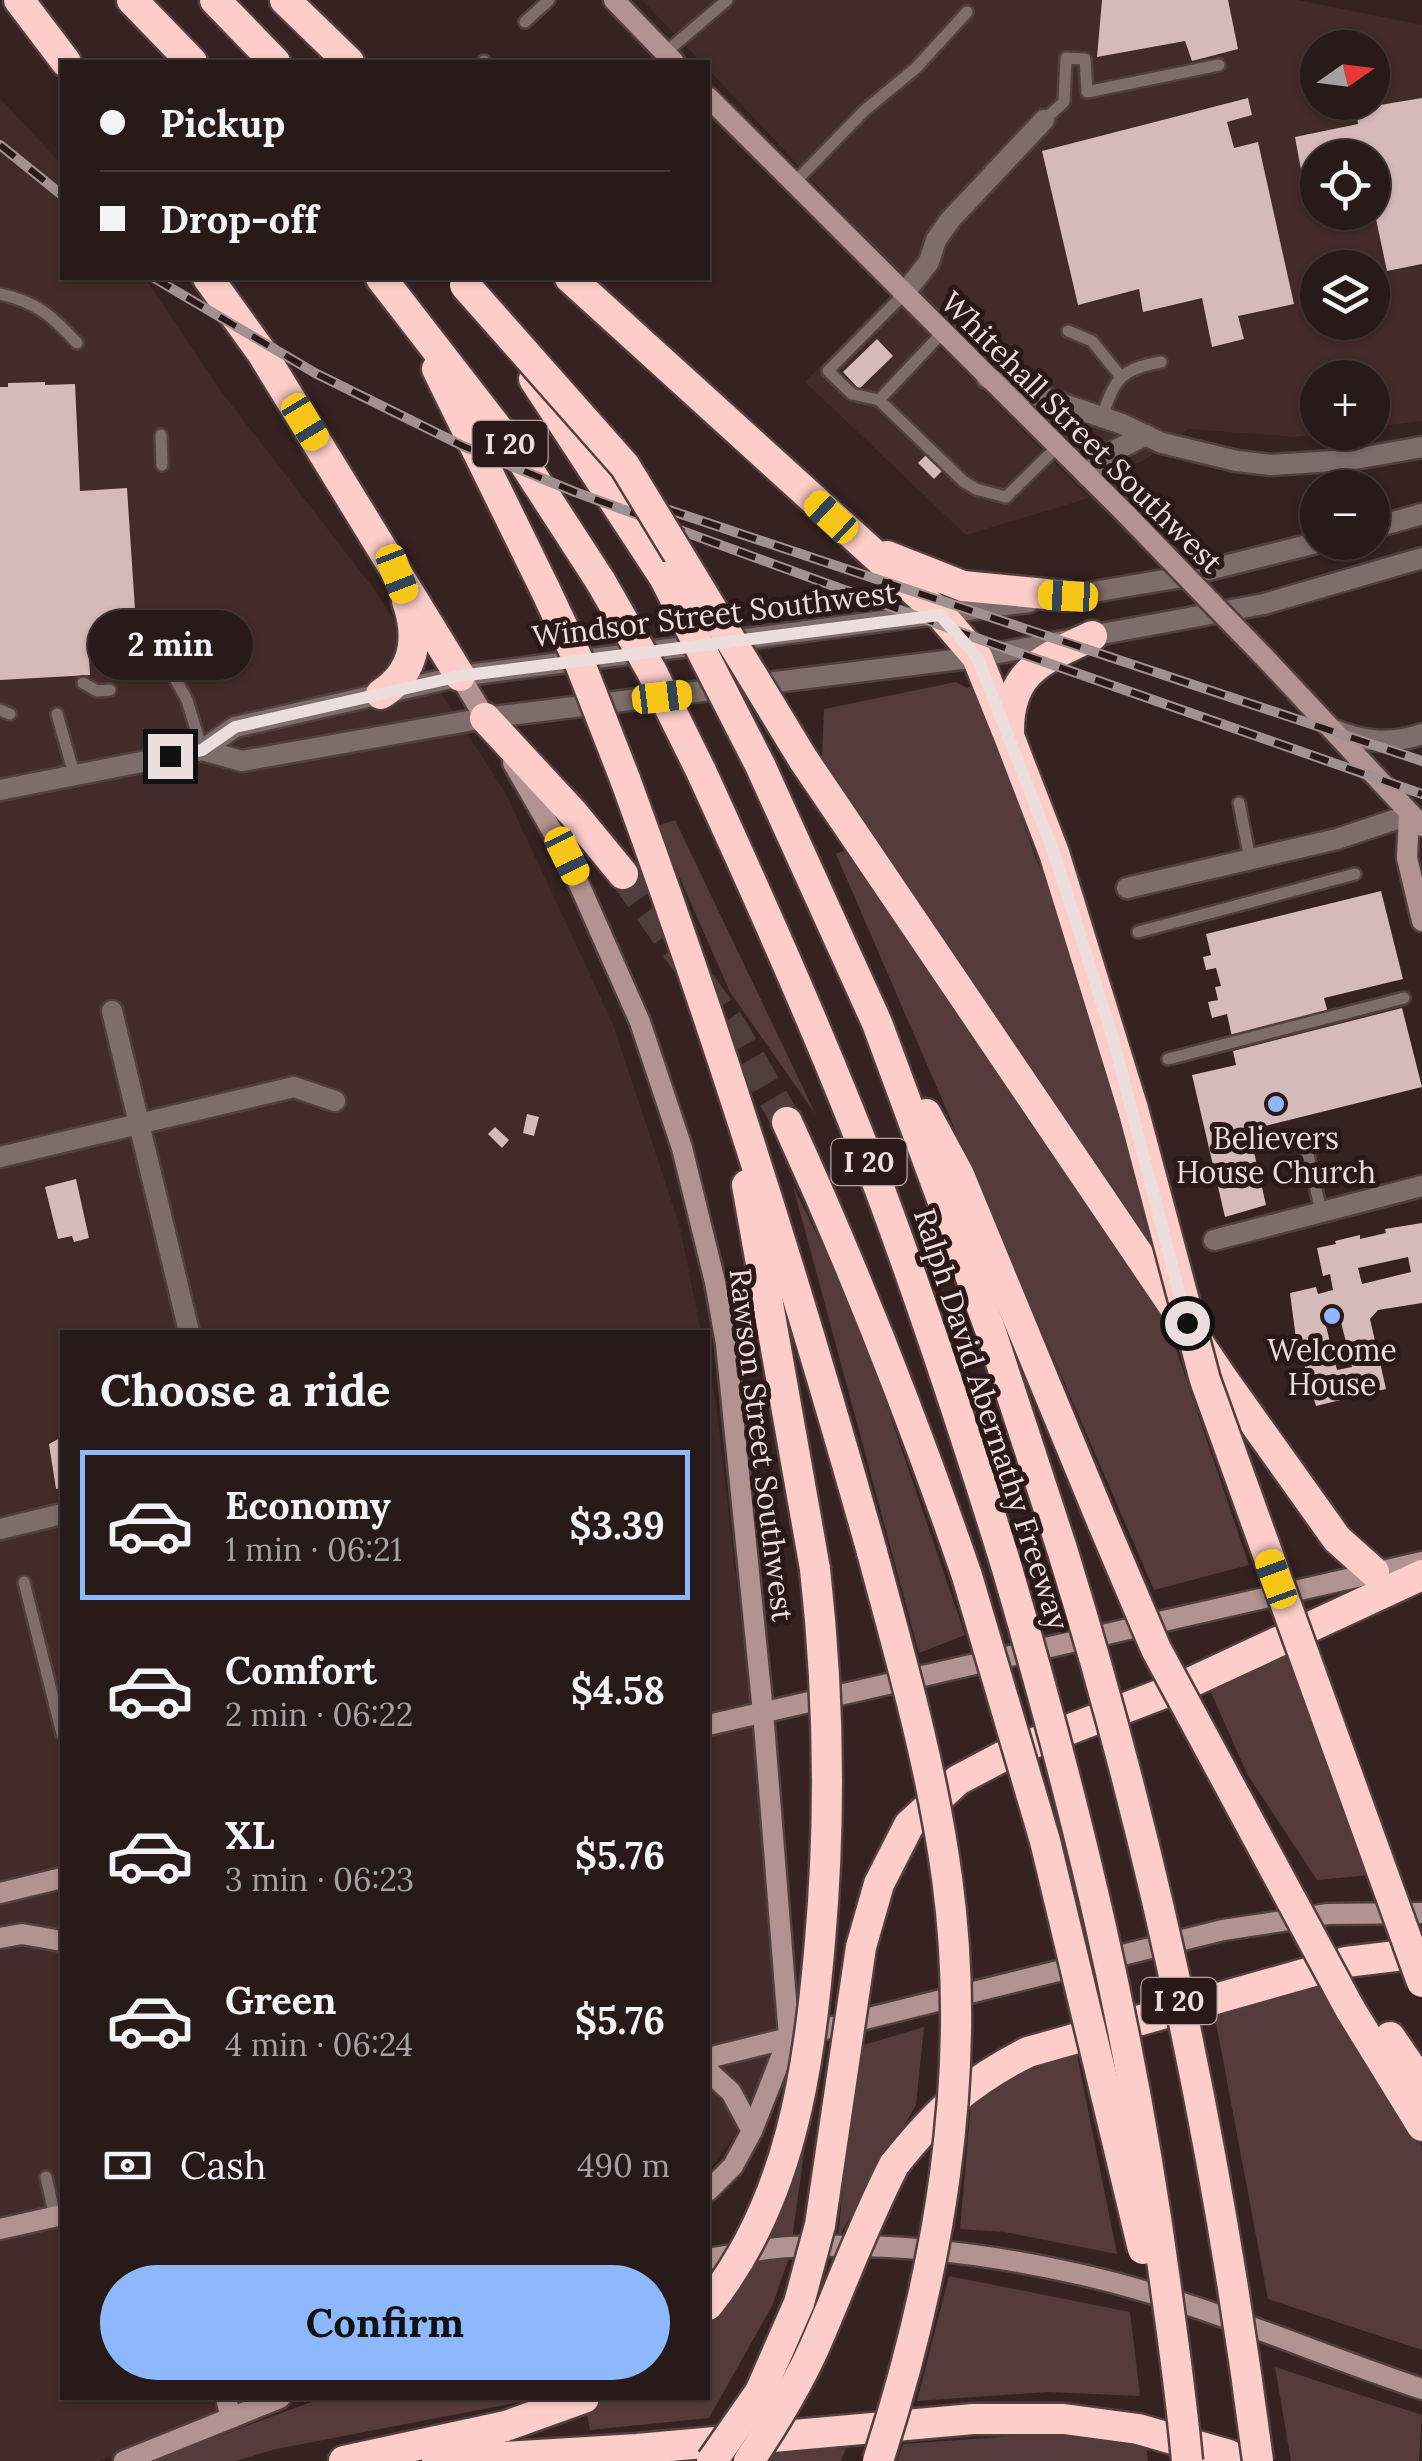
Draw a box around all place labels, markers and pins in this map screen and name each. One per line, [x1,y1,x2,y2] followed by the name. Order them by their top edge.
[1265,1093,1287,1115] marker: Believers House Church
[1176,1119,1376,1191] place label: Believers House Church
[1321,1305,1343,1327] marker: Welcome House
[1267,1331,1397,1403] place label: Welcome House

